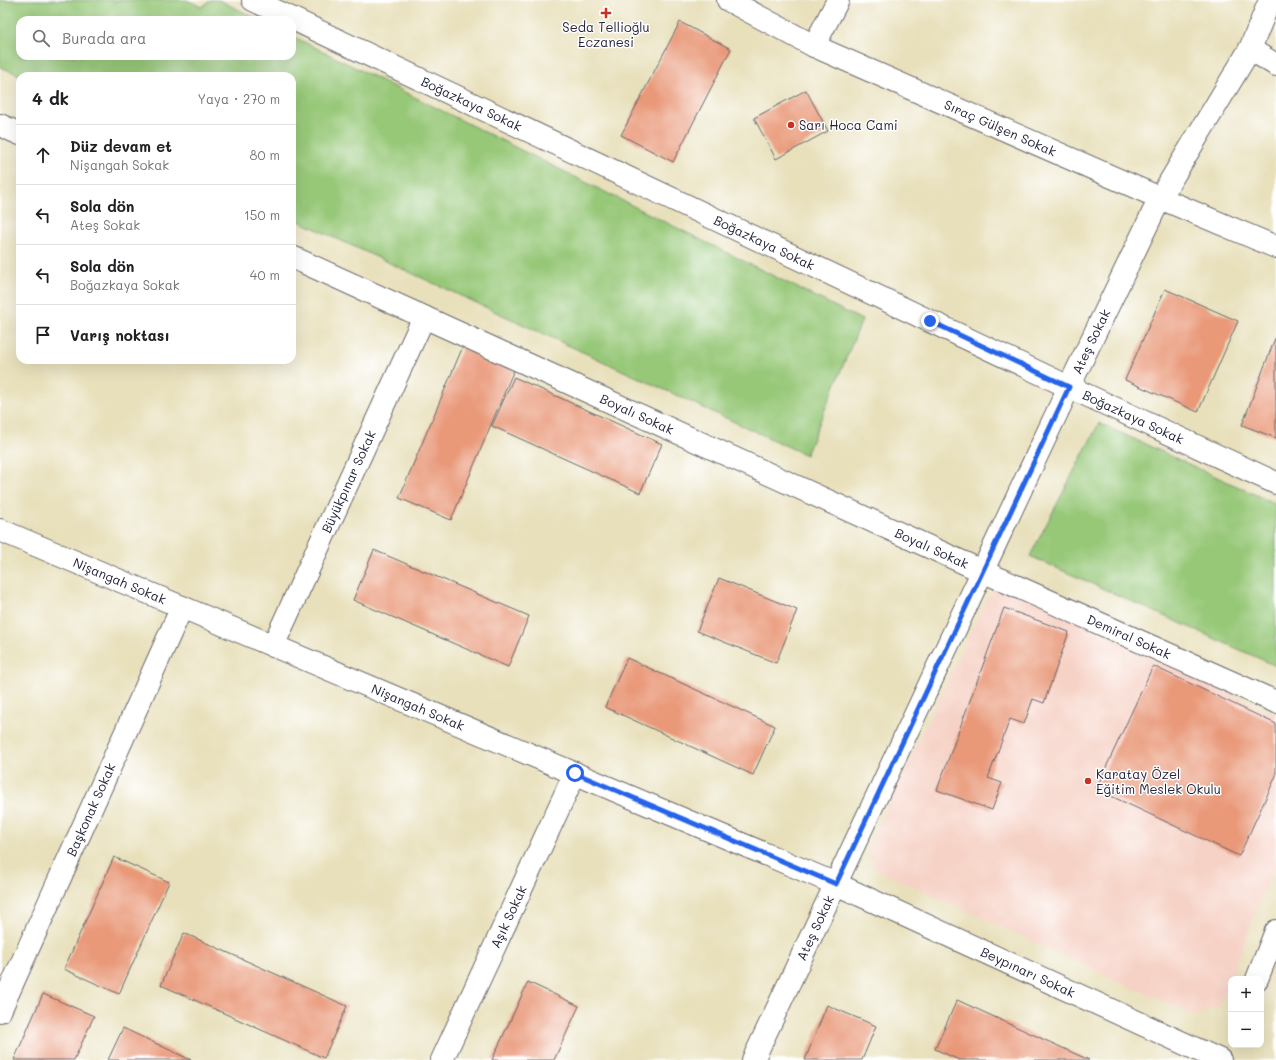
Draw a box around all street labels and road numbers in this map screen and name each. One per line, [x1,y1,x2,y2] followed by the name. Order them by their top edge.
[419,72,525,134] street label: Boğazkaya Sokak
[942,95,1059,160] street label: Sıraç Gülşen Sokak
[711,211,818,273] street label: Boğazkaya Sokak
[1068,306,1113,377] street label: Ateş Sokak
[1080,386,1187,447] street label: Boğazkaya Sokak
[598,389,677,438] street label: Boyalı Sokak
[317,427,379,535] street label: Büyükpınar Sokak
[893,524,972,572] street label: Boyalı Sokak
[71,553,169,607] street label: Nişangah Sokak
[1084,610,1174,662] street label: Demiral Sokak
[369,679,467,734] street label: Nişangah Sokak
[62,760,119,859] street label: Başkonak Sokak
[486,882,530,951] street label: Aşık Sokak
[792,892,837,963] street label: Ateş Sokak
[978,943,1078,1001] street label: Beypınarı Sokak

